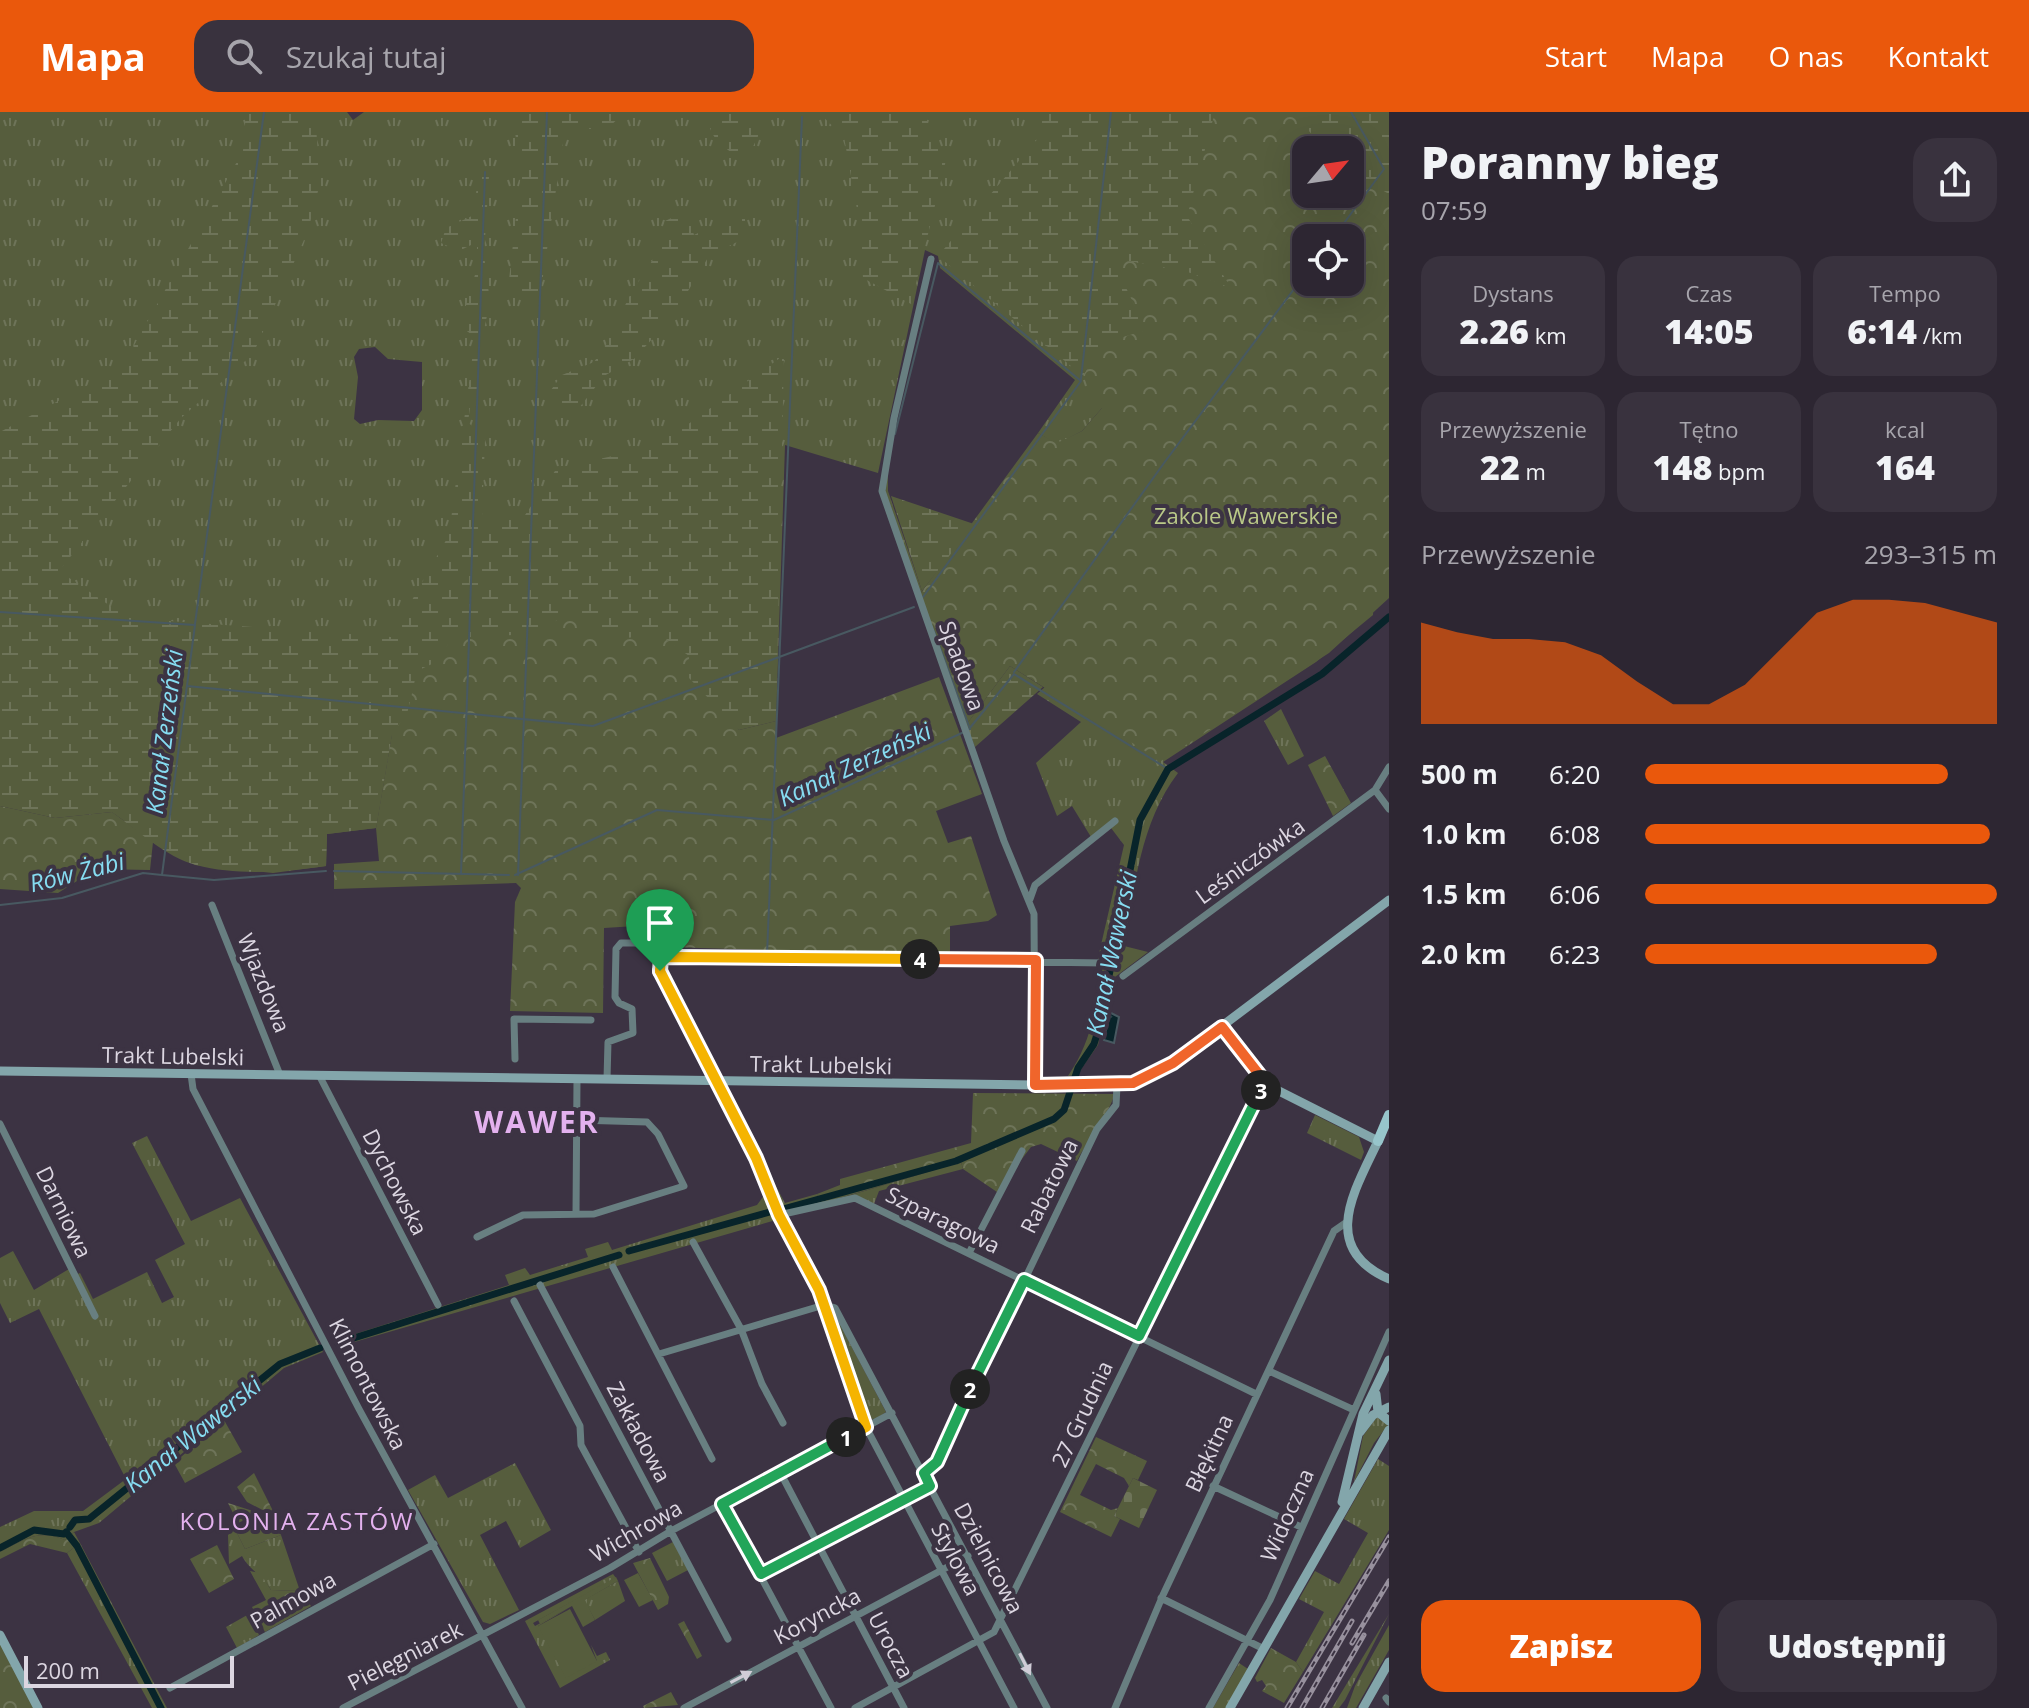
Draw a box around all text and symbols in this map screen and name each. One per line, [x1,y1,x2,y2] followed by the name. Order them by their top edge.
[194,20,754,92] search box
[40,30,146,82] text: Mapa
[222,34,266,78] icon: search
[286,36,447,77] text: Szukaj tutaj
[1545,37,1607,75] text: Start
[1651,37,1724,75] text: Mapa
[1768,37,1844,75] text: O nas
[1888,37,1989,75] text: Kontakt
[1421,132,1719,192] text: Poranny bieg
[1292,136,1364,208] north arrow
[1292,136,1364,296] map controls
[1913,138,1997,222] button: share
[1421,192,1487,228] text: 07:59
[1292,224,1364,296] button: locate
[1472,278,1554,308] text: Dystans
[1686,278,1732,308] text: Czas
[1869,278,1941,308] text: Tempo
[1459,308,1529,354] text: 2.26
[1664,308,1754,354] text: 14:05
[1847,308,1917,354] text: 6:14
[1529,320,1567,350] text: km
[1917,320,1963,350] text: /km
[1439,414,1587,444] text: Przewyższenie
[1679,414,1739,444] text: Tętno
[1885,414,1925,444] text: kcal
[1480,444,1520,490] text: 22
[1653,444,1712,490] text: 148
[1875,444,1935,490] text: 164
[1520,456,1546,486] text: m
[1712,456,1765,486] text: bpm
[1154,500,1338,530] park label: Zakole Wawerskie
[1421,536,1596,572] text: Przewyższenie
[1864,536,1997,572] text: 293–315 m
[933,616,993,715] street label: Spadowa
[137,647,190,816] water label: Kanał Zerzeński
[772,713,937,814] water label: Kanał Zerzeński
[1421,756,1498,792] text: 500 m
[1549,756,1600,792] text: 6:20
[1189,810,1310,910] street label: Leśniczówka
[1421,816,1507,852] text: 1.0 km
[1549,816,1600,852] text: 6:08
[26,844,129,899] water label: Rów Żabi
[1077,866,1144,1038] water label: Kanał Wawerski
[1421,876,1507,912] text: 1.5 km
[1549,876,1600,912] text: 6:06
[626,889,694,971] pin
[638,901,682,945] icon: arrive
[231,929,298,1037] street label: Wjazdowa
[1421,936,1507,972] text: 2.0 km
[1549,936,1600,972] text: 6:23
[900,939,940,979] pin: 4
[914,944,926,974] text: 4
[102,1039,244,1071] street label: Trakt Lubelski
[750,1048,892,1080] street label: Trakt Lubelski
[1241,1070,1281,1110] pin: 3
[1255,1075,1267,1105] text: 3
[474,1101,600,1142] district label: WAWER
[356,1123,435,1240] street label: Dychowska
[1012,1133,1084,1238] street label: Rabatowa
[30,1161,100,1263] street label: Darniowa
[881,1178,1006,1260] street label: Szparagowa
[323,1313,415,1455] street label: Klimontowska
[1043,1356,1119,1472] street label: 27 Grudnia
[117,1368,268,1499] water label: Kanał Wawerski
[950,1369,990,1409] pin: 2
[964,1374,976,1404] text: 2
[601,1376,679,1487] street label: Zakładowa
[1177,1409,1239,1496] street label: Błękitna
[826,1417,866,1457] pin: 1
[840,1422,852,1452] text: 1
[1252,1463,1320,1566] street label: Widoczna
[584,1492,687,1568] street label: Wichrowa
[948,1497,1032,1618] street label: Dzielnicowa
[180,1504,414,1537] district label: KOLONIA ZASTÓW
[925,1517,989,1600] street label: Stylowa
[244,1563,341,1635] street label: Palmowa
[768,1580,865,1651] street label: Koryncka
[1421,1600,1701,1692] button: Zapisz
[1717,1600,1997,1692] button: Udostępnij
[862,1606,922,1683] street label: Urocza
[342,1613,468,1697] street label: Pielęgniarek
[24,1652,234,1688] scale bar
[1018,1652,1031,1675] one-way arrow
[36,1655,100,1685] text: 200 m
[730,1670,752,1684] one-way arrow

